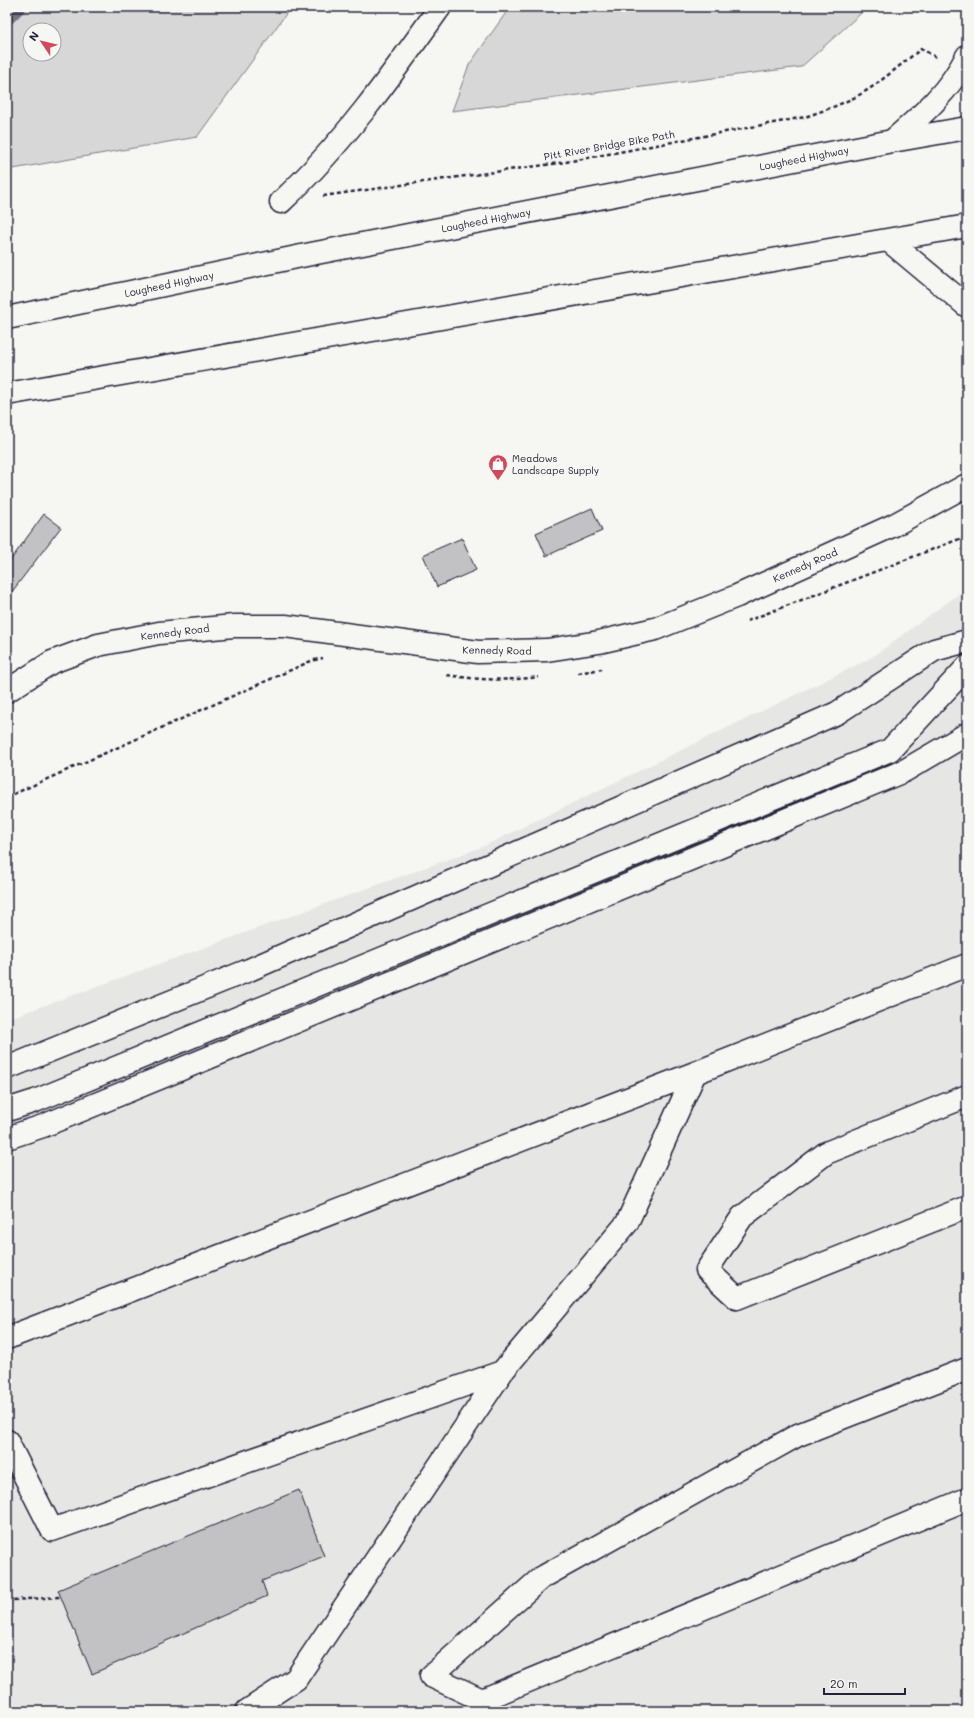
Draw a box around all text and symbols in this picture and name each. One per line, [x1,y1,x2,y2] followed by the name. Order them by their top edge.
[22,22,62,62] north arrow
[25,28,42,44] text: N
[543,127,676,163] street label: Pitt River Bridge Bike Path
[758,142,850,174] street label: Lougheed Highway
[440,204,532,236] street label: Lougheed Highway
[123,268,215,300] street label: Lougheed Highway
[512,451,599,477] place label: Meadows Landscape Supply
[487,453,509,481] shop icon: Meadows Landscape Supply
[771,545,839,585] street label: Kennedy Road
[140,621,210,643] street label: Kennedy Road
[462,642,532,658] street label: Kennedy Road
[824,1670,905,1696] scale bar
[830,1675,858,1691] text: 20 m

